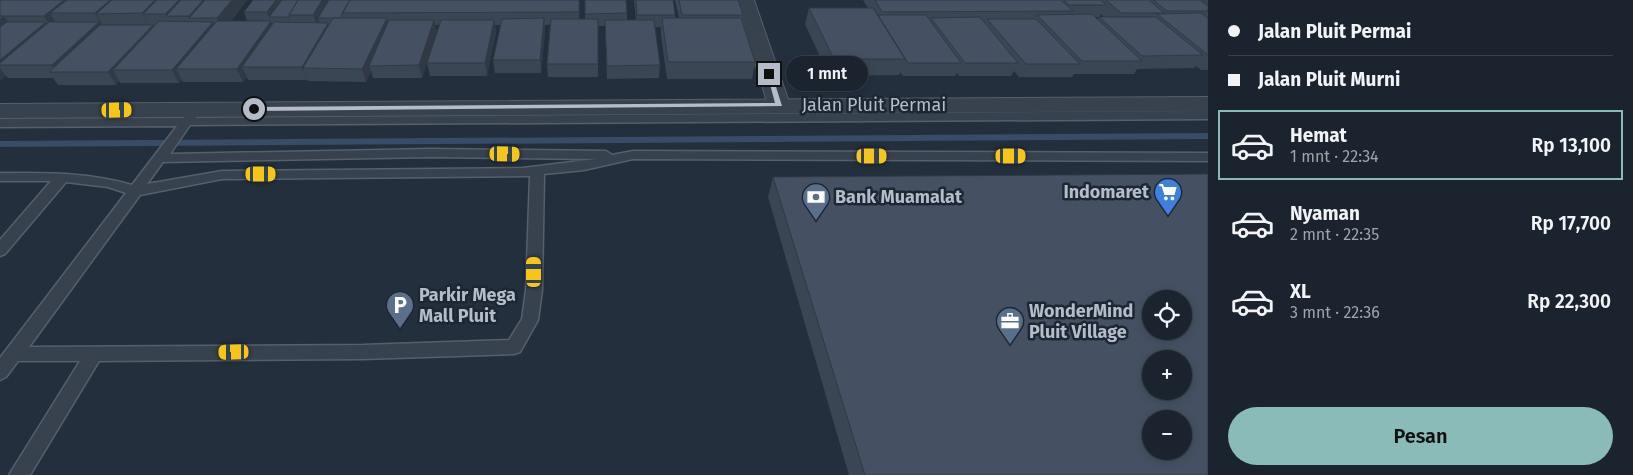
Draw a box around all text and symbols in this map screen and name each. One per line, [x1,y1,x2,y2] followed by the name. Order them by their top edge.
[1258,20,1411,43] text: Jalan Pluit Permai
[786,56,869,92] callout: 1 mnt
[758,63,780,85] route end
[807,64,847,83] text: 1 mnt
[1258,68,1400,91] text: Jalan Pluit Murni
[802,94,946,116] street label: Jalan Pluit Permai
[243,98,265,120] route start
[101,102,132,118] car
[1230,123,1275,168] icon: car
[1290,124,1347,147] text: Hemat
[1532,134,1611,157] text: Rp 13,100
[489,146,520,162] car
[1290,147,1379,166] text: 1 mnt · 22:34
[857,149,887,164] car
[996,149,1026,164] car
[246,167,276,182] car
[1153,177,1183,216] supermarket icon: Indomaret
[1063,181,1150,203] place label: Indomaret
[801,182,831,221] bank icon: Bank Muamalat
[835,186,963,208] place label: Bank Muamalat
[1230,201,1275,246] icon: car
[1290,202,1360,225] text: Nyaman
[1531,212,1611,235] text: Rp 17,700
[1290,225,1379,244] text: 2 mnt · 22:35
[526,257,541,287] car
[1230,279,1275,324] icon: car
[1290,280,1311,303] text: XL
[419,284,516,327] place label: Parkir Mega Mall Pluit
[385,290,415,329] parking icon: Parkir Mega Mall Pluit
[1142,290,1192,460] map controls
[1142,290,1192,340] button: locate
[1527,290,1611,313] text: Rp 22,300
[1029,300,1133,343] place label: WonderMind Pluit Village
[1290,303,1380,322] text: 3 mnt · 22:36
[995,306,1025,345] office icon: WonderMind Pluit Village
[218,344,249,360] car
[1142,350,1192,400] button: +
[1228,407,1613,465] button: Pesan
[1142,410,1192,460] button: −

